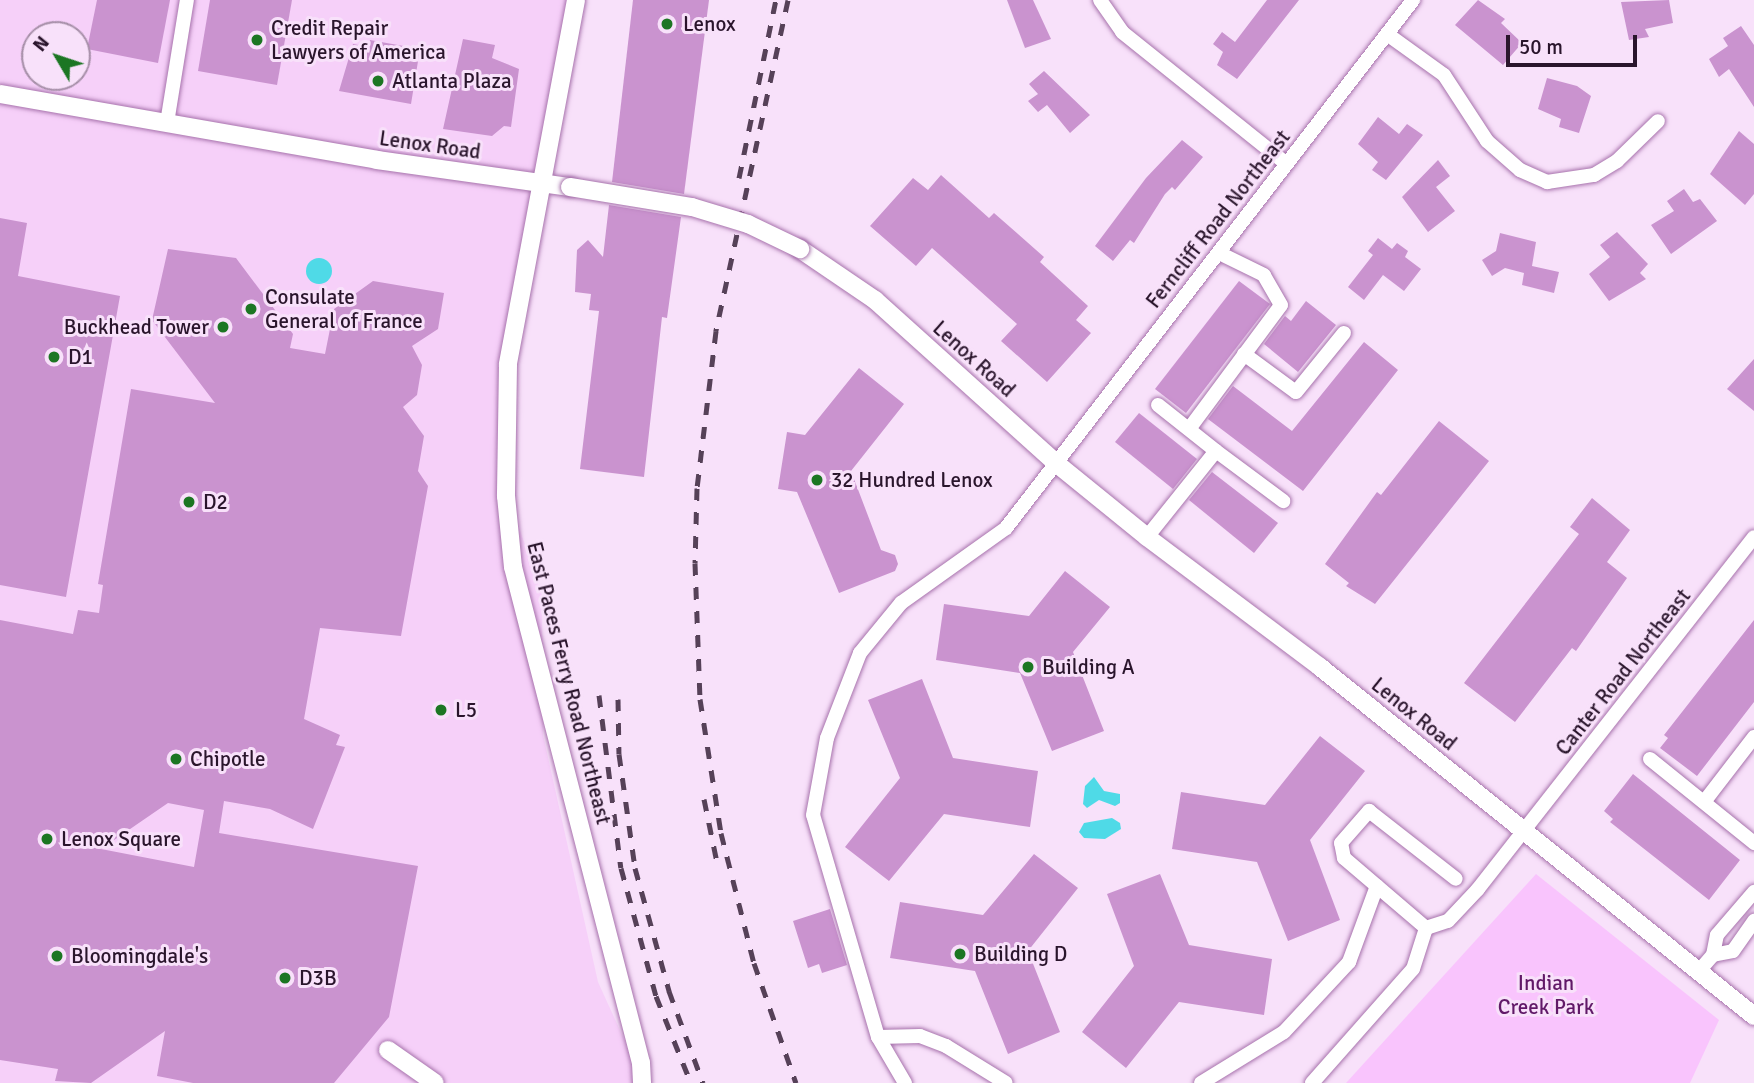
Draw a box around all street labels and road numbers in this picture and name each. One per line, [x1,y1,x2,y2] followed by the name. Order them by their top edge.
[378,125,482,165] street label: Lenox Road
[1141,125,1295,313] street label: Ferncliff Road Northeast
[928,315,1020,403] street label: Lenox Road
[522,539,616,827] street label: East Paces Ferry Road Northeast
[1550,584,1696,760] street label: Canter Road Northeast
[1366,672,1462,756] street label: Lenox Road

